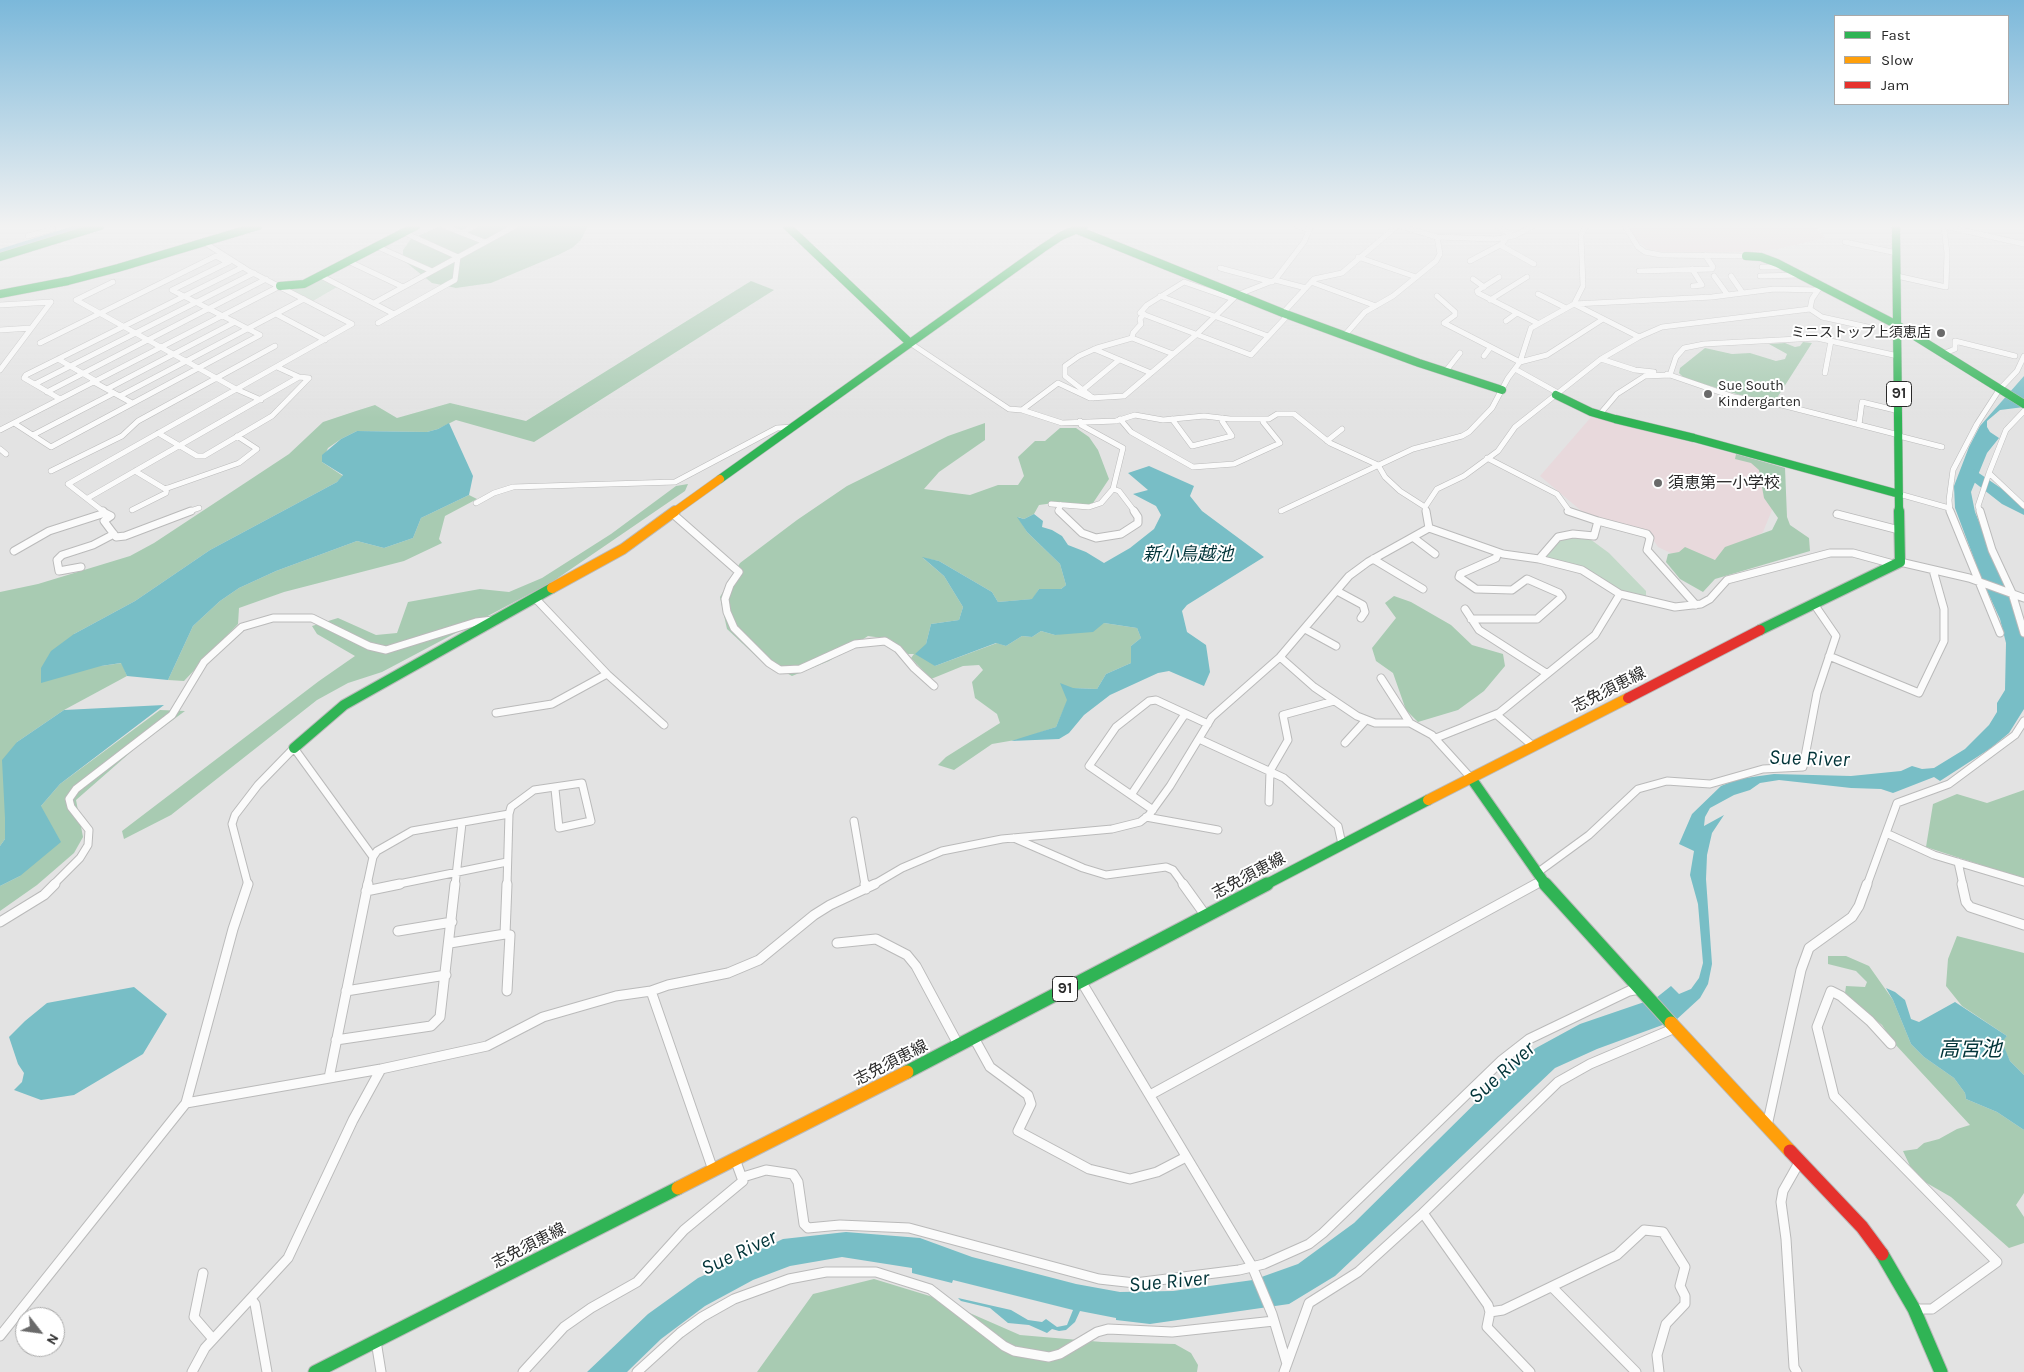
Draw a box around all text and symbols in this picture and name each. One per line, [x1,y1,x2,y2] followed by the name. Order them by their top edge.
[1834,15,2009,105] legend
[1881,26,1910,44] text: Fast
[1881,51,1913,69] text: Slow
[1881,76,1909,94] text: Jam
[1791,325,1931,341] place label: ミニストップ上須恵店
[1935,327,1947,339] marker: ミニストップ上須恵店
[1718,378,1801,411] place label: Sue South Kindergarten
[1886,382,1912,406] road number: 91
[1702,388,1714,400] marker: Sue South Kindergarten
[1668,473,1780,493] place label: 須恵第一小学校
[1652,477,1664,489] marker: 須恵第一小学校
[1143,544,1233,566] water label: 新小鳥越池
[1569,663,1649,717] street label: 志免須恵線
[1768,745,1850,773] water label: Sue River
[1209,849,1289,903] street label: 志免須恵線
[1052,976,1078,1002] road number: 91
[851,1036,931,1090] street label: 志免須恵線
[1464,1037,1540,1109] water label: Sue River
[1939,1037,2001,1063] water label: 高宮池
[489,1219,569,1273] street label: 志免須恵線
[697,1225,781,1281] water label: Sue River
[1128,1266,1210,1298] water label: Sue River
[15,1307,65,1357] north arrow
[43,1331,62,1348] text: N

